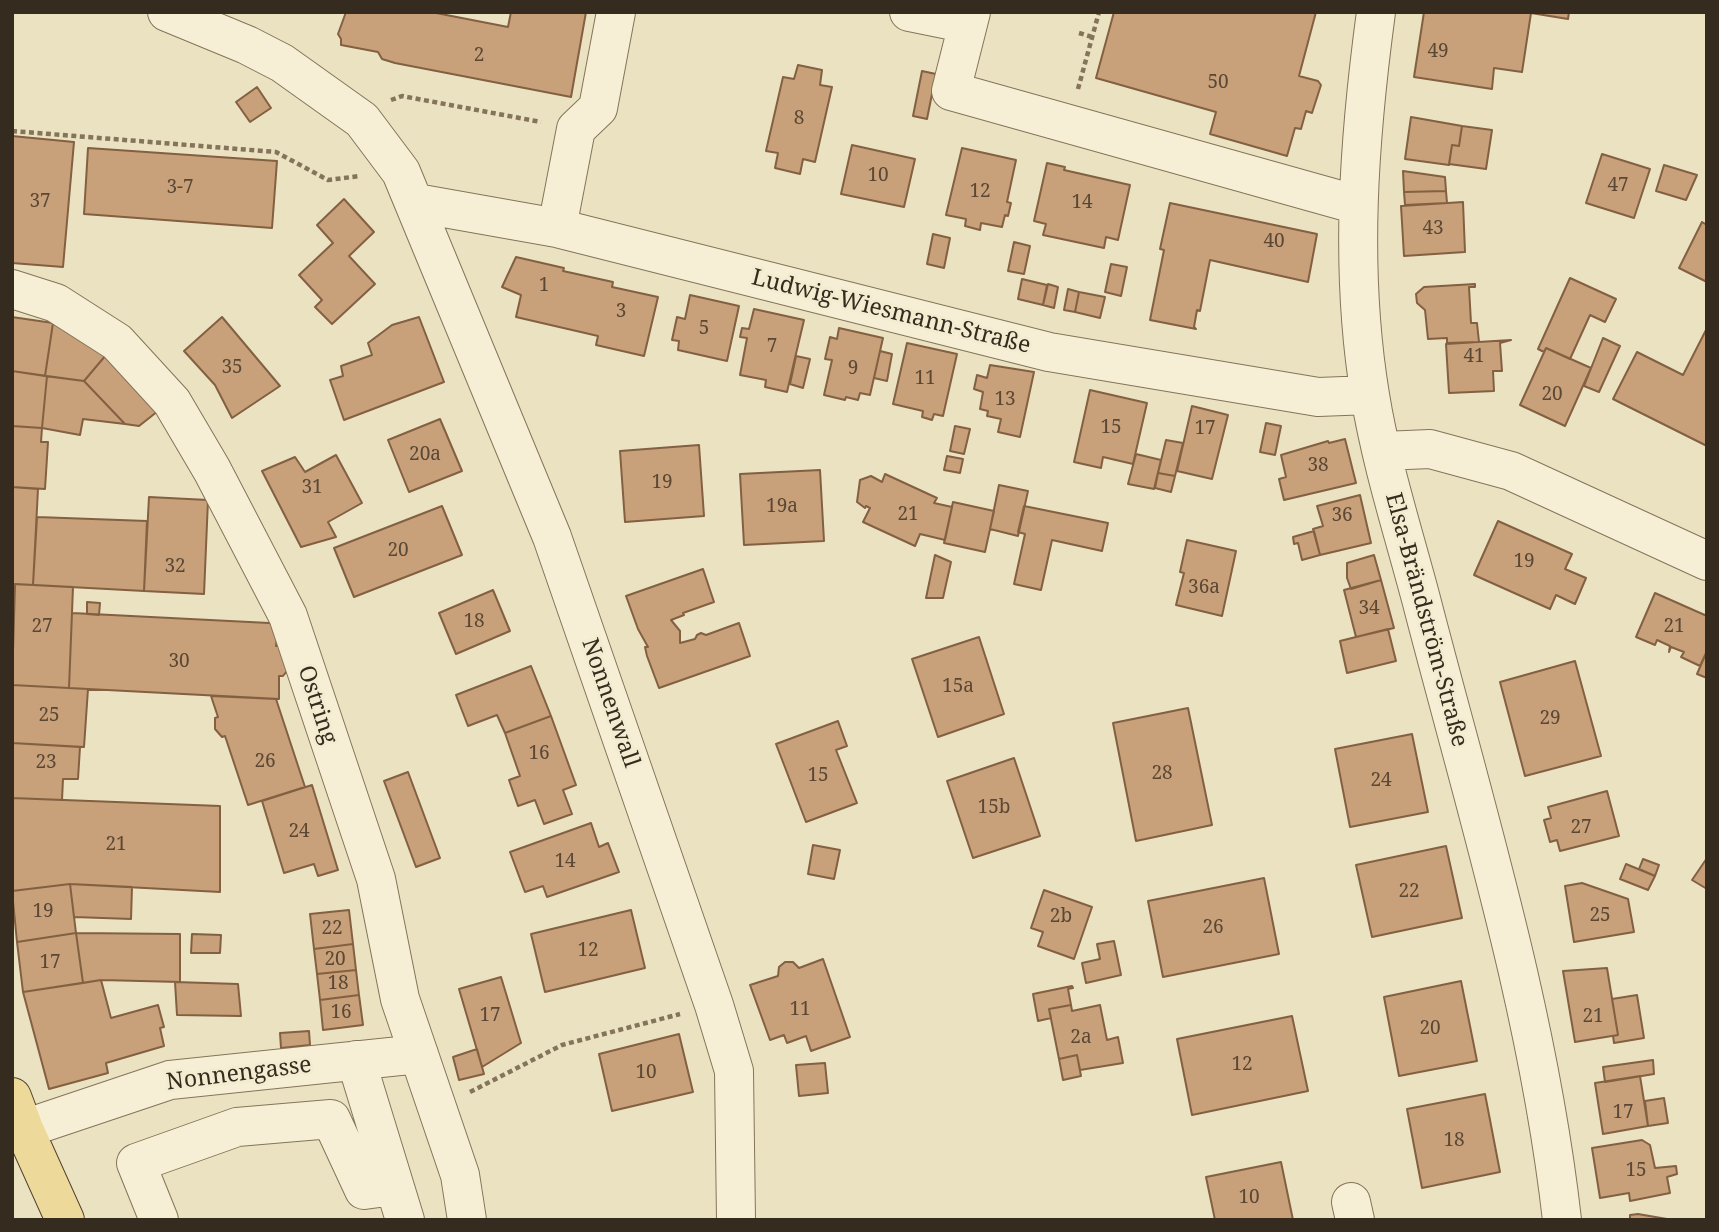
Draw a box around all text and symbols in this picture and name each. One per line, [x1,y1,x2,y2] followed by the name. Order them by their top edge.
[1427,41,1449,63] house number: 49
[474,45,484,67] house number: 2
[1207,72,1229,94] house number: 50
[794,108,804,130] house number: 8
[867,165,889,187] house number: 10
[1607,175,1629,197] house number: 47
[166,177,194,199] house number: 3-7
[969,181,991,203] house number: 12
[29,191,51,213] house number: 37
[1071,192,1093,214] house number: 14
[1422,218,1444,240] house number: 43
[1263,231,1285,253] house number: 40
[749,264,1033,360] street label: Ludwig-Wiesmann-Straße
[539,275,549,297] house number: 1
[616,301,626,323] house number: 3
[699,318,709,340] house number: 5
[767,336,777,358] house number: 7
[1463,346,1485,368] house number: 41
[221,357,243,379] house number: 35
[848,358,858,380] house number: 9
[914,368,936,390] house number: 11
[1541,384,1563,406] house number: 20
[994,389,1016,411] house number: 13
[1100,417,1122,439] house number: 15
[1194,418,1216,440] house number: 17
[409,444,441,466] house number: 20a
[1307,455,1329,477] house number: 38
[651,472,673,494] house number: 19
[301,477,323,499] house number: 31
[1379,490,1473,750] street label: Elsa-Brändström-Straße
[766,496,798,518] house number: 19a
[897,504,919,526] house number: 21
[1331,505,1353,527] house number: 36
[387,540,409,562] house number: 20
[1513,551,1535,573] house number: 19
[164,556,186,578] house number: 32
[1188,577,1220,599] house number: 36a
[1358,598,1380,620] house number: 34
[463,611,485,633] house number: 18
[31,616,53,638] house number: 27
[1663,616,1685,638] house number: 21
[575,635,645,771] street label: Nonnenwall
[168,651,190,673] house number: 30
[291,662,343,748] street label: Ostring
[942,676,974,698] house number: 15a
[38,705,60,727] house number: 25
[1539,708,1561,730] house number: 29
[528,743,550,765] house number: 16
[254,751,276,773] house number: 26
[35,752,57,774] house number: 23
[1151,763,1173,785] house number: 28
[807,765,829,787] house number: 15
[1370,770,1392,792] house number: 24
[978,797,1010,819] house number: 15b
[1570,817,1592,839] house number: 27
[288,821,310,843] house number: 24
[105,834,127,856] house number: 21
[554,851,576,873] house number: 14
[1398,881,1420,903] house number: 22
[32,901,54,923] house number: 19
[1589,905,1611,927] house number: 25
[1050,906,1072,928] house number: 2b
[1202,917,1224,939] house number: 26
[321,918,343,940] house number: 22
[577,940,599,962] house number: 12
[324,949,346,971] house number: 20
[39,952,61,974] house number: 17
[327,973,349,995] house number: 18
[789,999,811,1021] house number: 11
[330,1002,352,1024] house number: 16
[479,1005,501,1027] house number: 17
[1582,1006,1604,1028] house number: 21
[1419,1018,1441,1040] house number: 20
[1070,1027,1092,1049] house number: 2a
[165,1051,313,1097] street label: Nonnengasse
[1231,1054,1253,1076] house number: 12
[635,1062,657,1084] house number: 10
[1612,1102,1634,1124] house number: 17
[1443,1130,1465,1152] house number: 18
[1625,1160,1647,1182] house number: 15
[1238,1187,1260,1209] house number: 10

